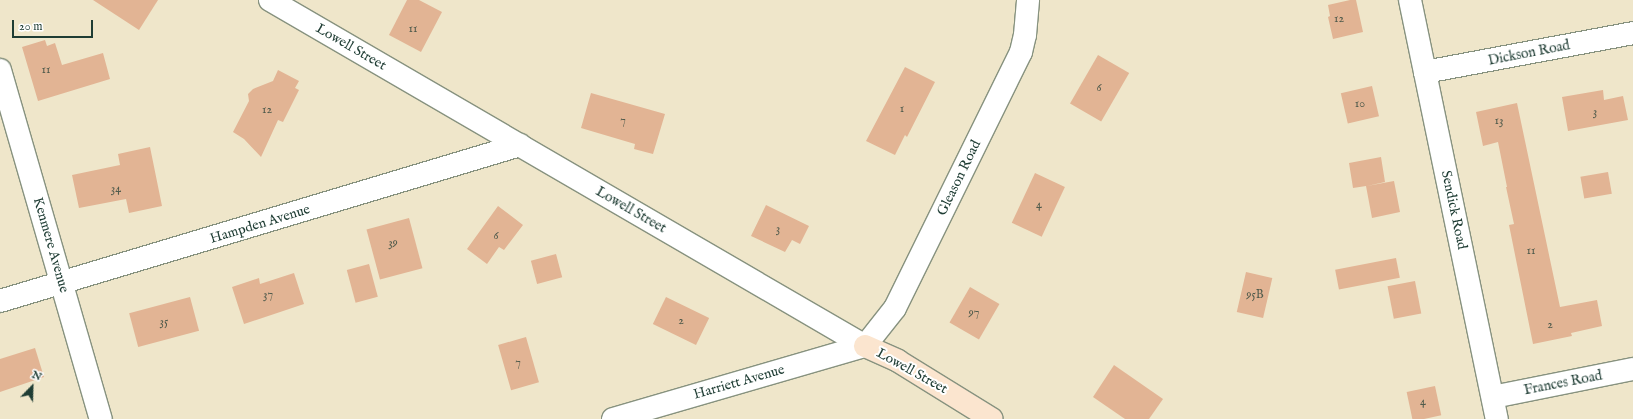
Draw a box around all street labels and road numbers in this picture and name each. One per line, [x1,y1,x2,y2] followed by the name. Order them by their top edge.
[313,20,389,74] street label: Lowell Street
[1487,37,1571,69] street label: Dickson Road
[933,137,985,219] street label: Gleason Road
[1437,169,1471,251] street label: Sendick Road
[593,183,669,237] street label: Lowell Street
[29,195,73,295] street label: Kenmere Avenue
[208,201,312,247] street label: Hampden Avenue
[874,345,950,397] street label: Lowell Street
[692,361,786,403] street label: Harriett Avenue
[1522,367,1604,399] street label: Frances Road

